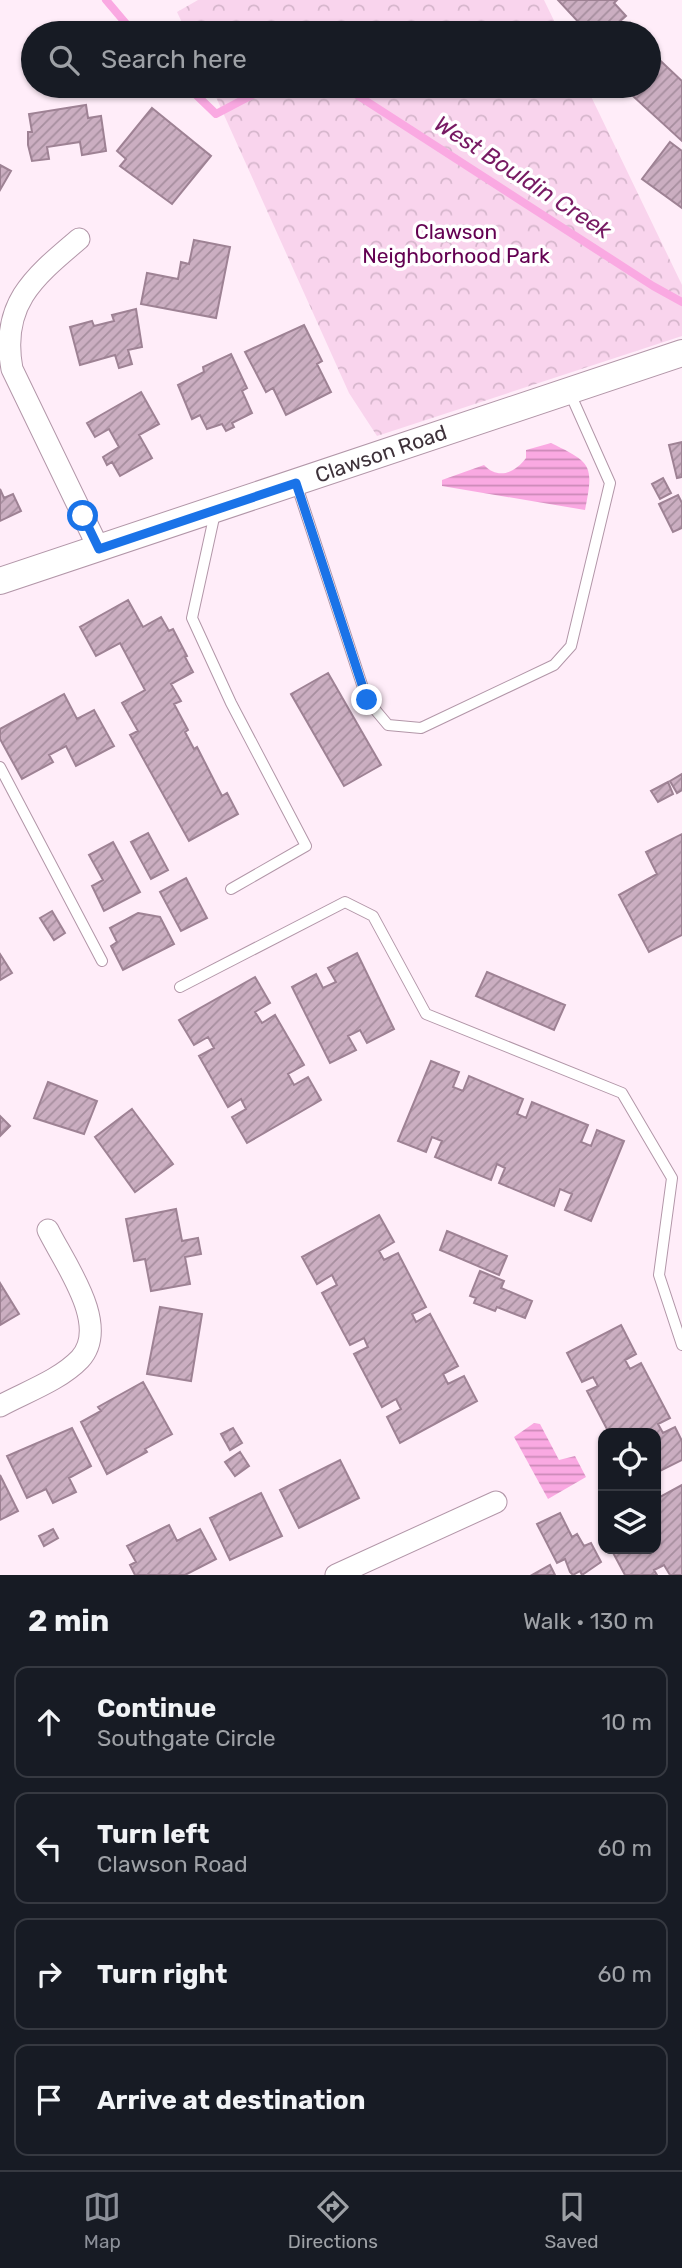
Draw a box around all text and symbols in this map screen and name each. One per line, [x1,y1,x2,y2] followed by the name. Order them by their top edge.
[21,21,661,98] search box
[45,41,83,79] icon: search
[101,44,247,75] text: Search here
[429,109,618,245] water label: West Bouldin Creek
[362,219,550,268] park label: Clawson Neighborhood Park
[312,419,450,488] street label: Clawson Road
[67,500,98,531] route start
[351,684,382,715] route end
[598,1428,661,1554] map controls
[598,1428,661,1491] button: locate
[598,1491,661,1554] button: layers
[28,1603,109,1639] text: 2 min
[523,1607,654,1635] text: Walk · 130 m
[97,1693,216,1724] text: Continue
[30,1703,68,1741] icon: ahead
[601,1708,652,1736] text: 10 m
[97,1724,276,1752] text: Southgate Circle
[97,1819,209,1850] text: Turn left
[30,1829,68,1867] icon: left
[597,1834,652,1862] text: 60 m
[97,1850,248,1878] text: Clawson Road
[30,1955,68,1993] icon: right
[97,1959,227,1990] text: Turn right
[597,1960,652,1988] text: 60 m
[30,2081,68,2119] icon: arrive
[97,2085,365,2116] text: Arrive at destination
[83,2188,121,2253] tab: Map
[288,2188,378,2253] tab: Directions
[544,2188,599,2253] tab: Saved

